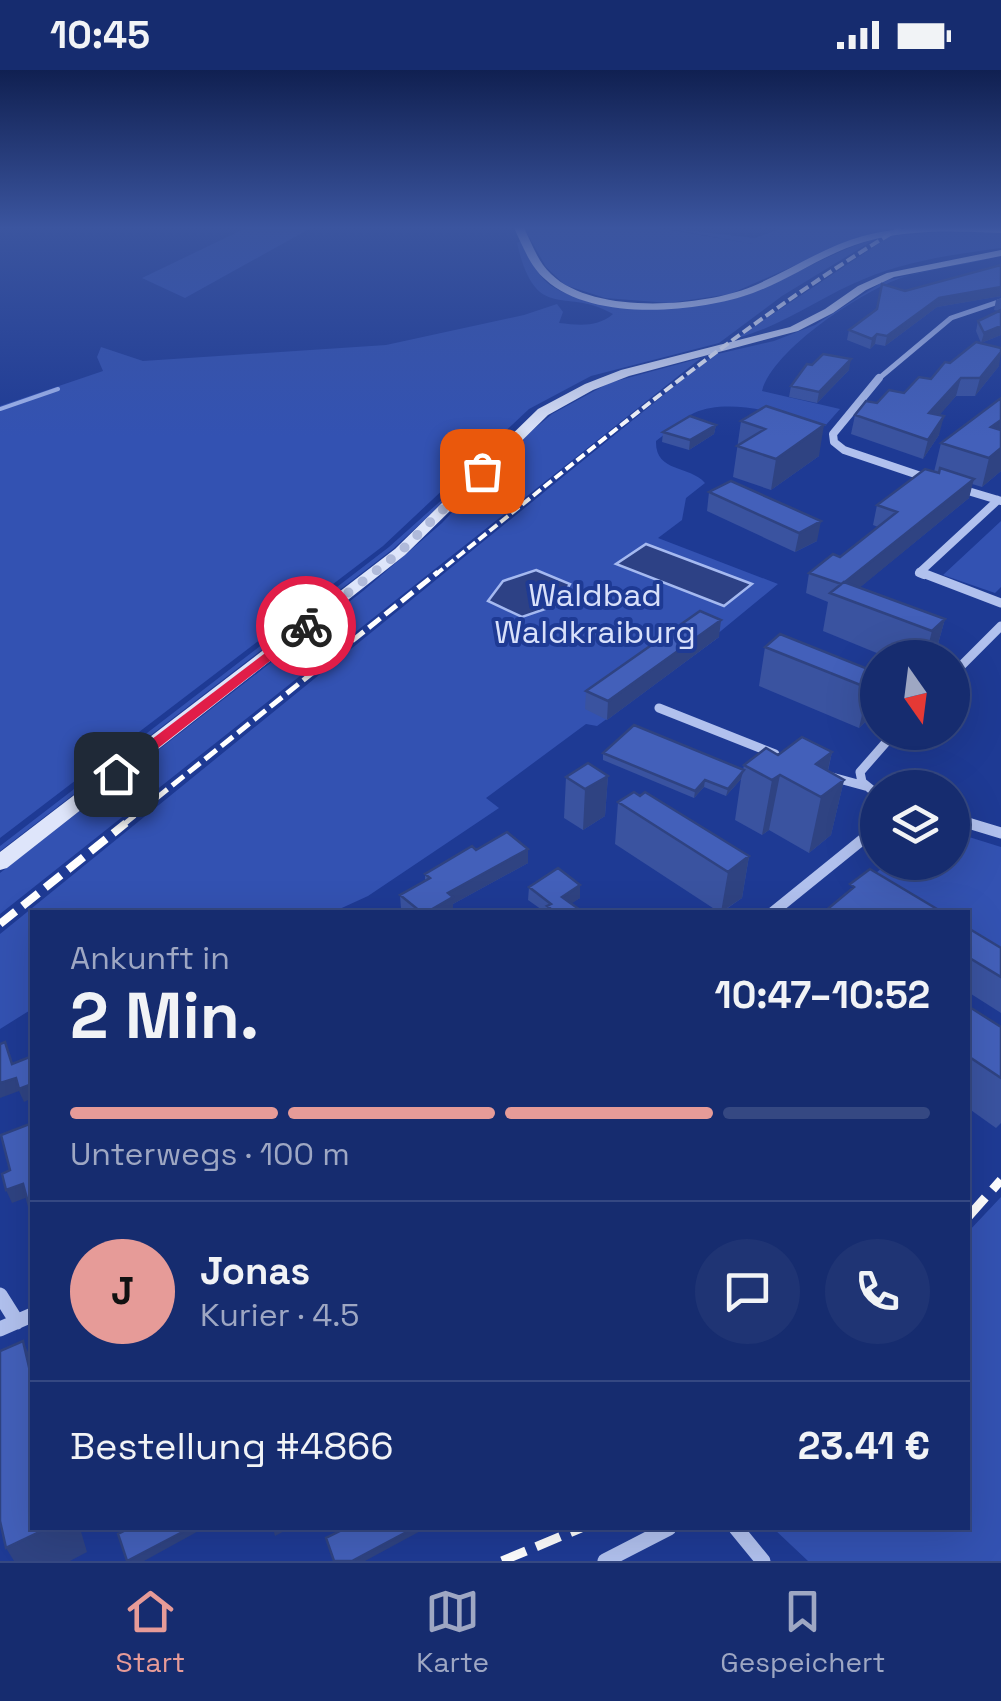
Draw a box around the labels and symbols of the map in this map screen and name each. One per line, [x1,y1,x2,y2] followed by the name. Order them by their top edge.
[440,429,525,514] pin
[494,575,696,652] park label: Waldbad Waldkraiburg
[256,576,356,676] courier
[860,640,970,750] north arrow
[74,732,159,817] pin

